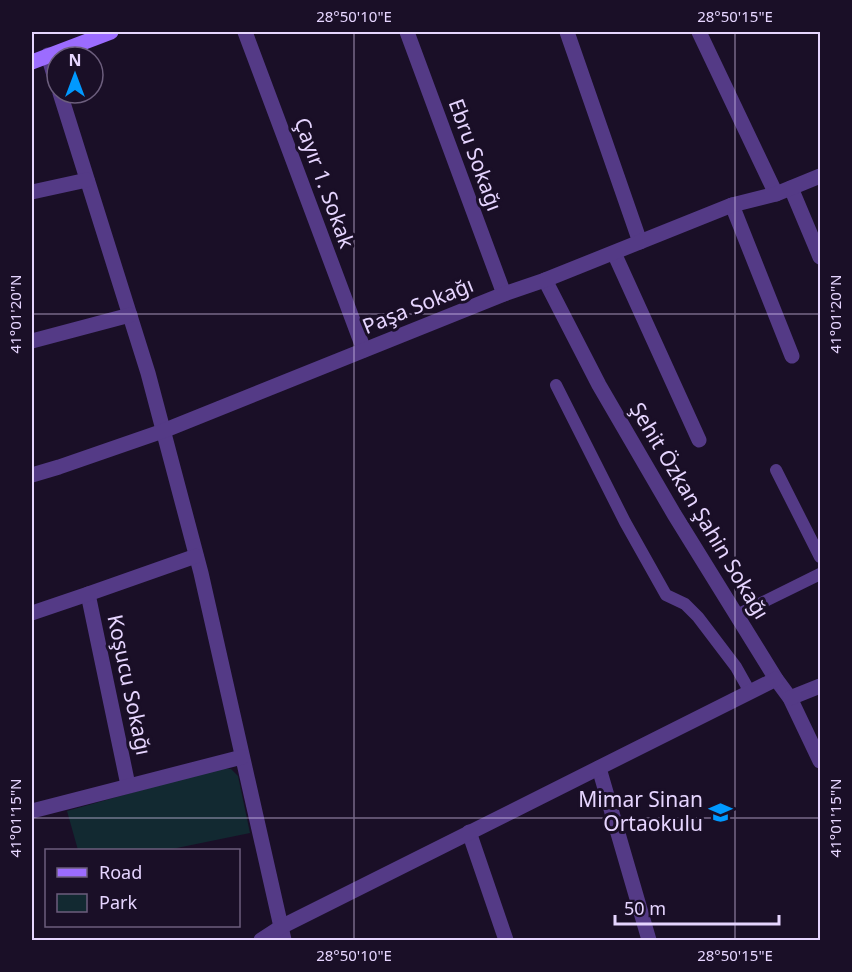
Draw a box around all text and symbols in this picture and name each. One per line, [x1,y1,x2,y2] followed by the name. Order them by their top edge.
[316,6,392,26] text: 28°50'10"E
[697,6,773,26] text: 28°50'15"E
[45,45,105,105] north arrow
[68,49,82,71] text: N
[443,95,509,215] street label: Ebru Sokağı
[288,114,362,252] street label: Çayır 1. Sokak
[358,270,477,340] street label: Paşa Sokağı
[5,275,25,353] text: 41°01'20"N
[825,275,845,353] text: 41°01'20"N
[624,397,776,624] street label: Şehit Özkan Şahin Sokağı
[101,612,159,758] street label: Koşucu Sokağı
[5,779,25,857] text: 41°01'15"N
[825,779,845,857] text: 41°01'15"N
[578,785,703,837] place label: Mimar Sinan Ortaokulu
[708,799,734,825] school or university icon: Mimar Sinan Ortaokulu
[45,849,240,927] legend
[99,860,142,884] text: Road
[615,888,778,926] scale bar
[99,890,137,914] text: Park
[624,896,666,920] text: 50 m
[316,945,392,965] text: 28°50'10"E
[697,945,773,965] text: 28°50'15"E

